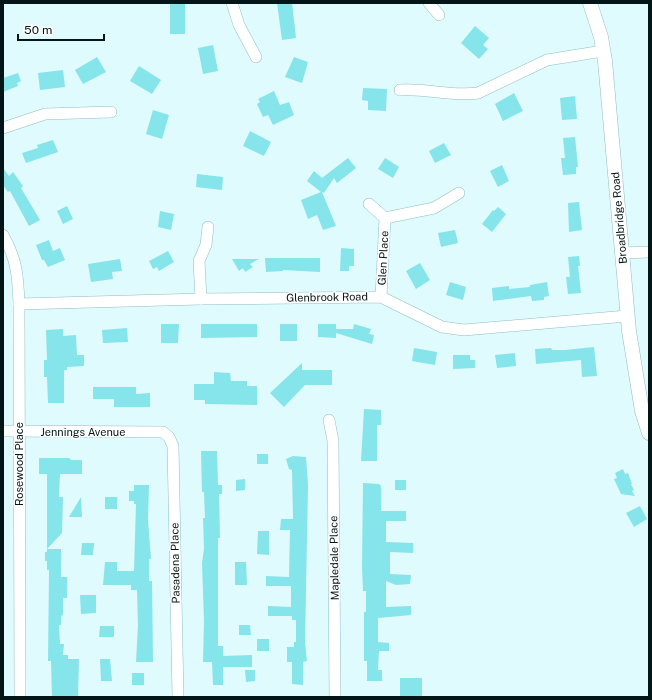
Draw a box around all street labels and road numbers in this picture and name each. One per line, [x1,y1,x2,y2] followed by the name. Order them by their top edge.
[609,172,629,264] street label: Broadbridge Road
[376,230,390,286] street label: Glen Place
[286,290,368,304] street label: Glenbrook Road
[13,422,25,506] street label: Rosewood Place
[41,426,125,438] street label: Jennings Avenue
[327,516,341,600] street label: Mapledale Place
[168,522,182,604] street label: Pasadena Place

